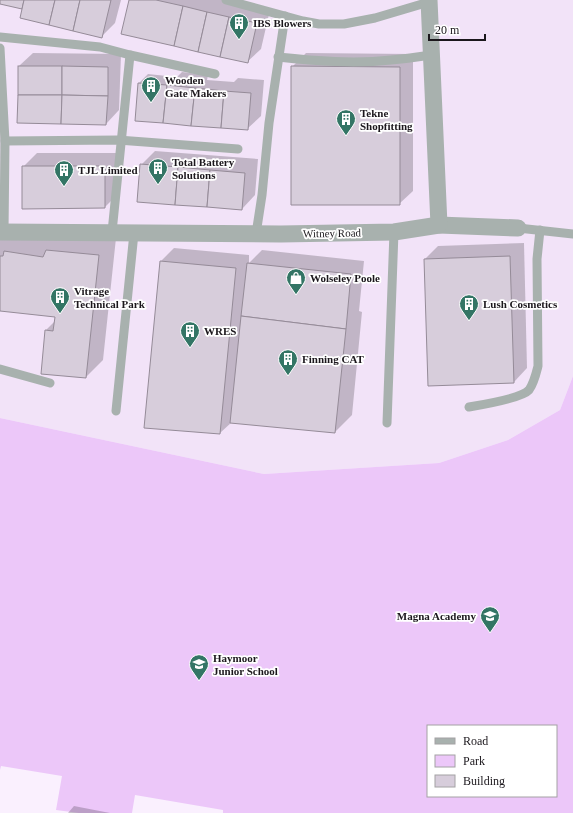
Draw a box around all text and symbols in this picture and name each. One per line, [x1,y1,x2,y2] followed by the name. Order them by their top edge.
[228,12,250,40] building icon: IBS Blowers
[429,16,485,42] scale bar
[253,17,312,29] place label: IBS Blowers
[435,23,460,37] text: 20 m
[165,74,227,99] place label: Wooden Gate Makers
[140,75,162,103] building icon: Wooden Gate Makers
[360,107,413,132] place label: Tekne Shopfitting
[335,108,357,136] building icon: Tekne Shopfitting
[172,156,235,181] place label: Total Battery Solutions
[147,157,169,185] building icon: Total Battery Solutions
[53,159,75,187] building icon: TJL Limited
[78,164,138,176] place label: TJL Limited
[303,226,362,240] street label: Witney Road
[285,267,307,295] shop icon: Wolseley Poole
[310,272,380,284] place label: Wolseley Poole
[74,285,146,310] place label: Vitrage Technical Park
[49,286,71,314] building icon: Vitrage Technical Park
[458,293,480,321] building icon: Lush Cosmetics
[483,298,558,310] place label: Lush Cosmetics
[179,320,201,348] building icon: WRES
[204,325,236,337] place label: WRES
[277,348,299,376] building icon: Finning CAT
[302,353,365,365] place label: Finning CAT
[479,605,501,633] school or university icon: Magna Academy
[397,610,476,622] place label: Magna Academy
[213,652,278,677] place label: Haymoor Junior School
[188,653,210,681] school or university icon: Haymoor Junior School
[427,725,557,797] legend
[463,734,488,748] text: Road
[463,754,485,768] text: Park
[463,774,505,788] text: Building

